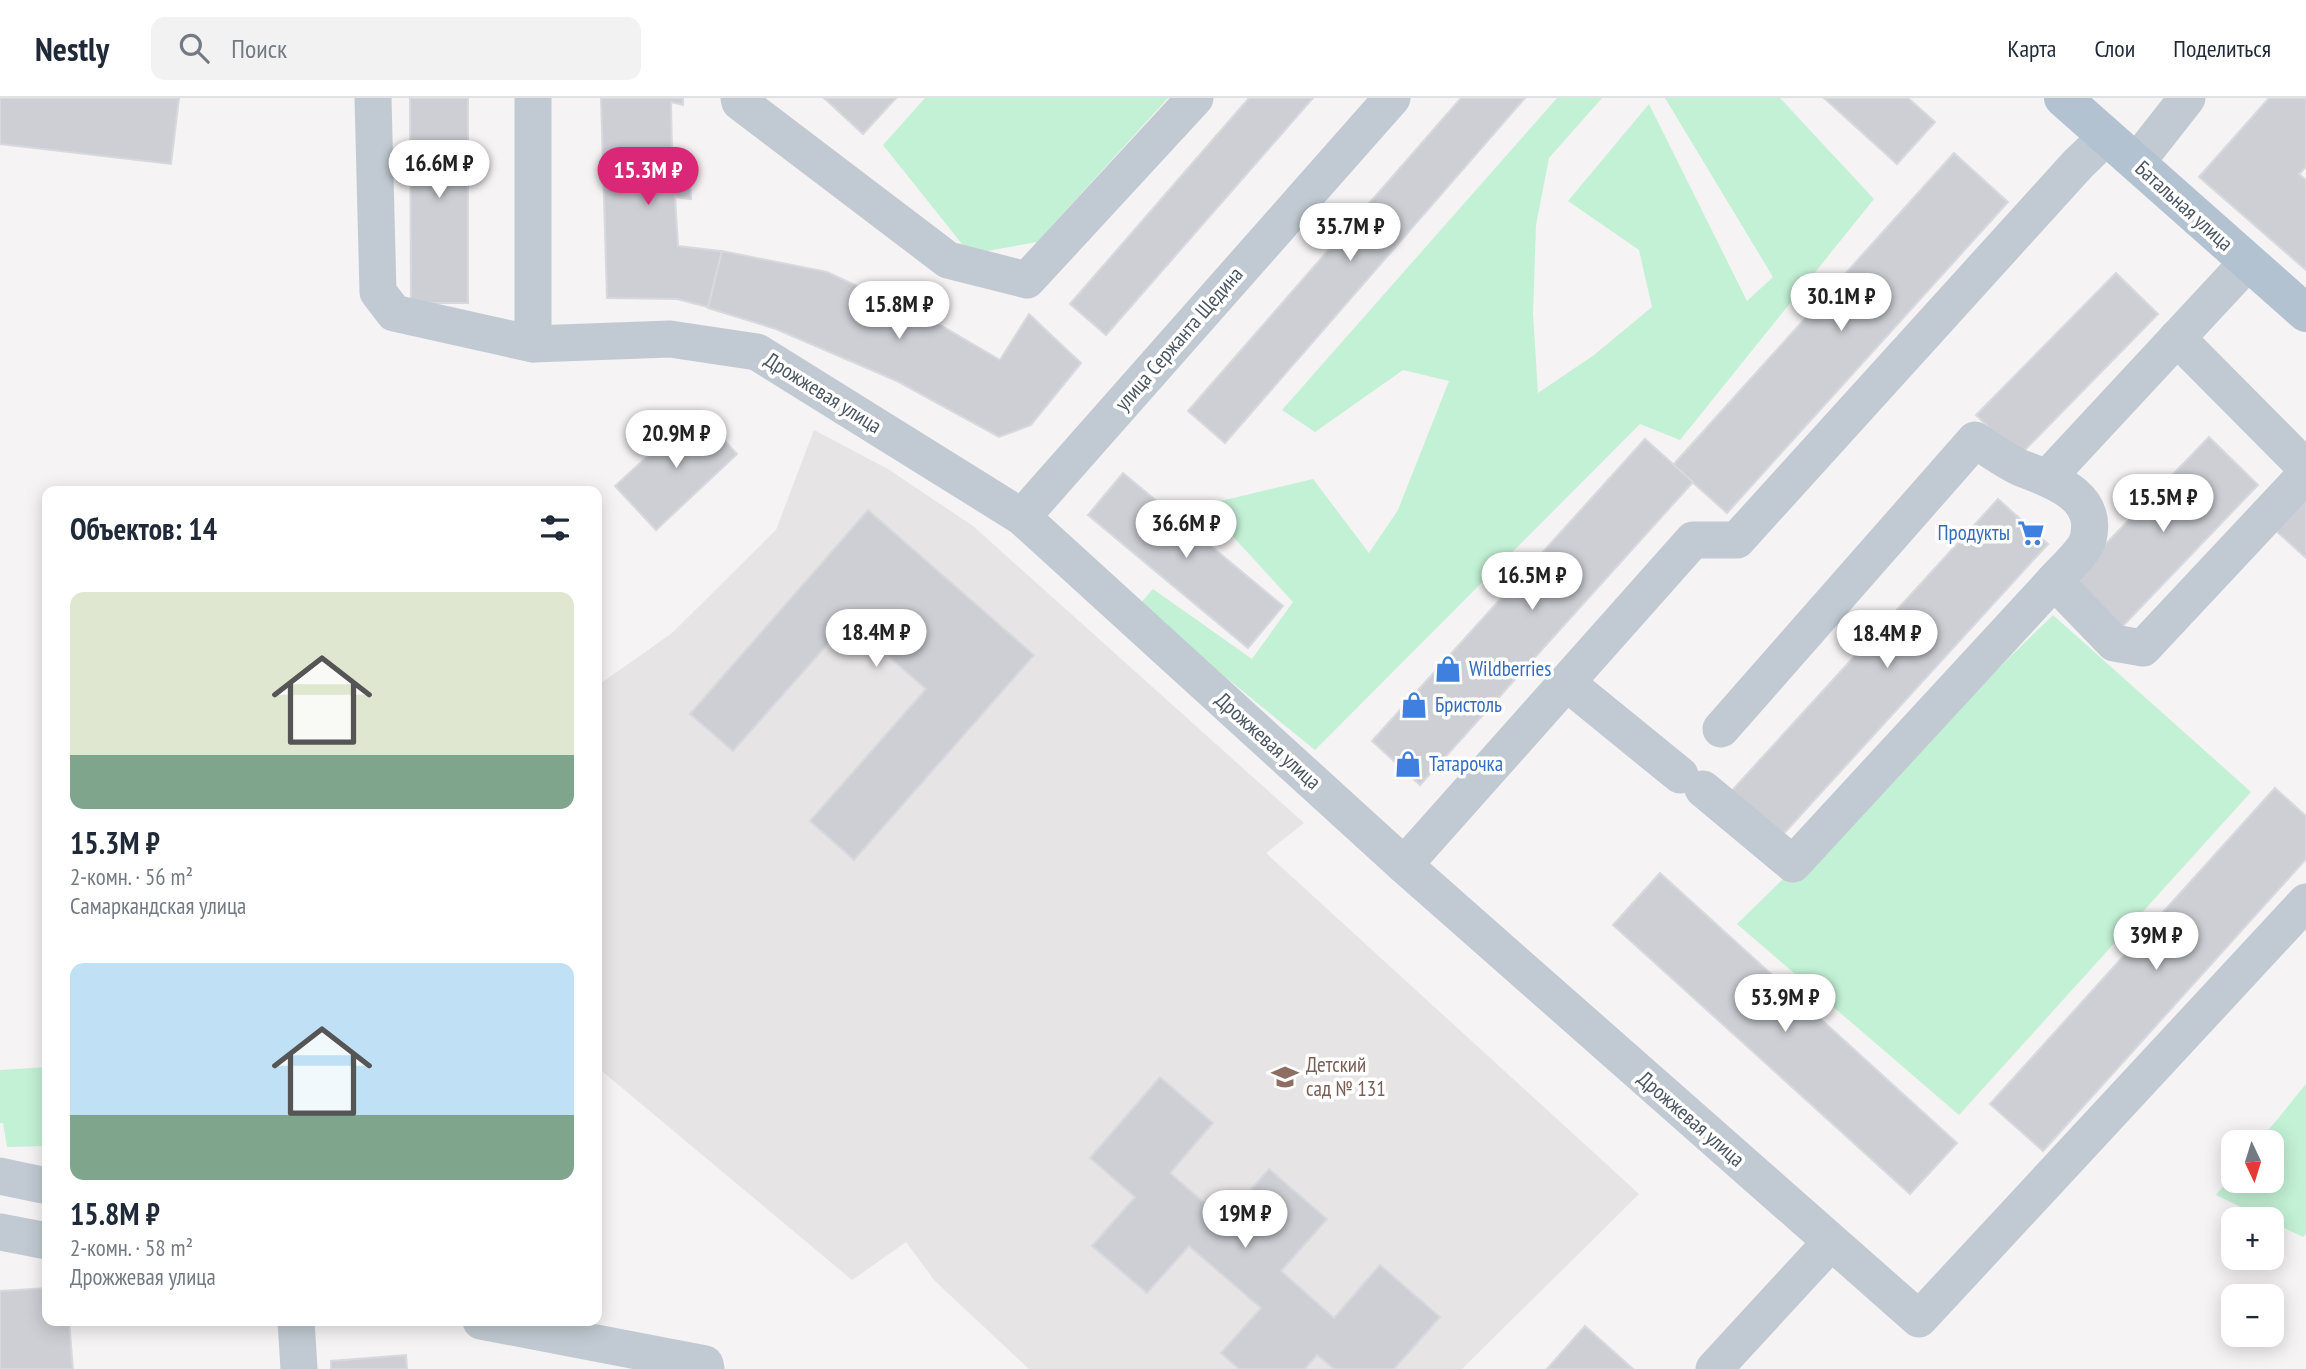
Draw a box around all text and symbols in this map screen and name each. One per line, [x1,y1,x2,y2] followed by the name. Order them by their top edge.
[151,17,641,80] search box
[35,27,109,70] text: Nestly
[175,29,213,67] icon: search
[231,32,287,65] text: Поиск
[2008,33,2056,64] text: Карта
[2094,33,2135,64] text: Слои
[2173,33,2271,64] text: Поделиться
[374,140,504,200] pin: 16.6M ₽
[405,148,473,177] text: 16.6M ₽
[583,148,713,207] pin: 15.3M ₽
[614,155,682,184] text: 15.3M ₽
[2130,155,2239,257] street label: Батальная улица
[1285,204,1415,263] pin: 35.7M ₽
[1316,211,1384,240] text: 35.7M ₽
[1109,261,1249,416] street label: улица Сержанта Щедина
[1776,274,1906,333] pin: 30.1M ₽
[1807,281,1875,310] text: 30.1M ₽
[834,282,964,341] pin: 15.8M ₽
[865,289,933,318] text: 15.8M ₽
[760,346,887,439] street label: Дрожжевая улица
[611,410,741,470] pin: 20.9M ₽
[642,418,710,447] text: 20.9M ₽
[2098,474,2228,534] pin: 15.5M ₽
[2129,482,2197,511] text: 15.5M ₽
[1121,500,1251,560] pin: 36.6M ₽
[1152,508,1220,537] text: 36.6M ₽
[70,509,217,548] text: Объектов: 14
[536,509,574,547] icon: filters
[2016,518,2046,548] supermarket icon: Продукты
[1937,519,2010,546] place label: Продукты
[1467,552,1597,612] pin: 16.5M ₽
[1498,560,1566,589] text: 16.5M ₽
[811,610,941,669] pin: 18.4M ₽
[1822,610,1952,670] pin: 18.4M ₽
[842,617,910,646] text: 18.4M ₽
[1853,618,1921,647] text: 18.4M ₽
[259,637,385,763] icon: home
[1433,654,1463,684] shop icon: Wildberries
[1469,655,1551,682] place label: Wildberries
[1210,686,1327,795] street label: Дрожжевая улица
[1399,690,1429,720] shop icon: Бристоль
[1435,691,1502,718] place label: Бристоль
[1393,749,1423,779] shop icon: Татарочка
[1429,750,1503,777] place label: Татарочка
[70,823,160,862] text: 15.3M ₽
[70,862,193,891] text: 2-комн. · 56 m²
[70,891,246,920] text: Самаркандская улица
[2107,912,2205,972] pin: 39M ₽
[2130,920,2182,949] text: 39M ₽
[1720,974,1850,1034] pin: 53.9M ₽
[1751,982,1819,1011] text: 53.9M ₽
[259,1008,385,1134] icon: home
[1306,1051,1386,1102] place label: Детский сад № 131
[1270,1062,1300,1092] school or university icon: Детский сад № 131
[1632,1065,1750,1172] street label: Дрожжевая улица
[2221,1130,2284,1194] north arrow
[2221,1130,2284,1347] map controls
[1196,1190,1294,1250] pin: 19M ₽
[70,1194,160,1233] text: 15.8M ₽
[1219,1198,1271,1227] text: 19M ₽
[2221,1207,2284,1270] button: +
[70,1233,193,1262] text: 2-комн. · 58 m²
[70,1262,216,1291] text: Дрожжевая улица
[2221,1284,2284,1347] button: −

